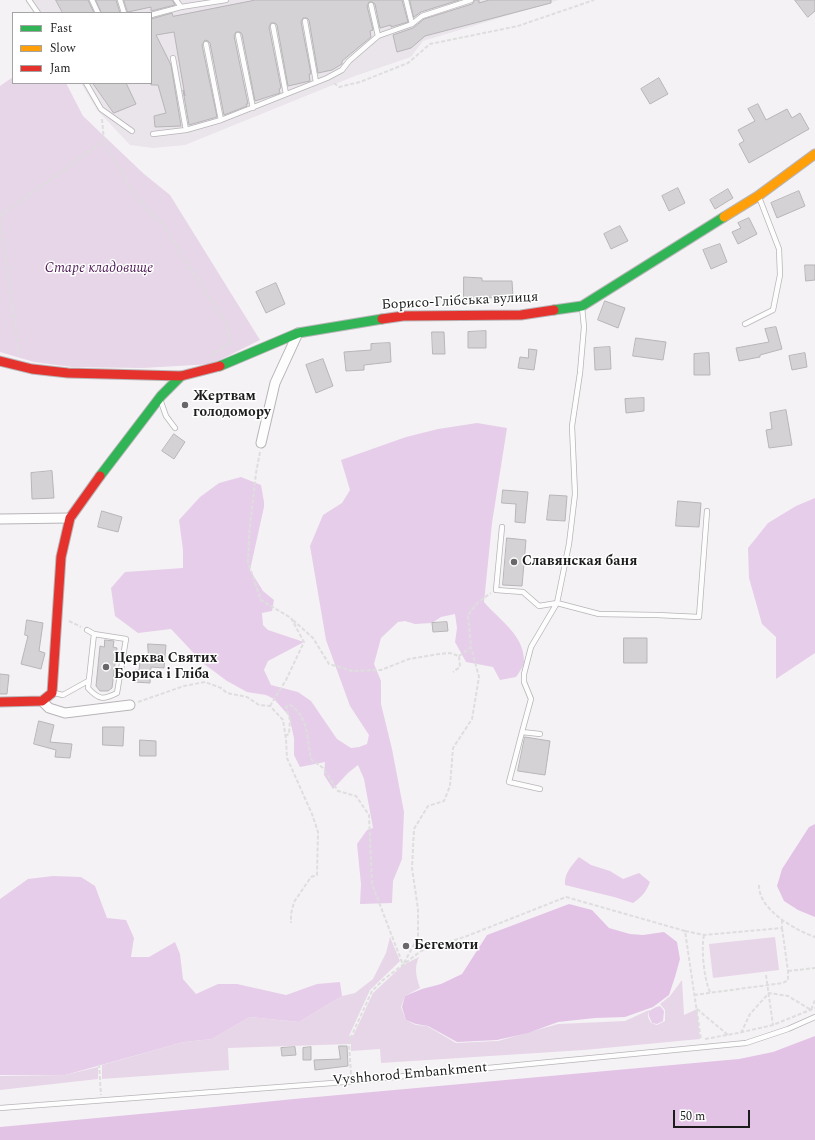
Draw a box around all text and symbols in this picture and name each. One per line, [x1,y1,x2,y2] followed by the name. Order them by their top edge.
[12,12,152,84] legend
[50,19,72,38] text: Fast
[50,39,75,58] text: Slow
[50,59,71,78] text: Jam
[45,261,153,277] park label: Старе кладовище
[381,290,539,314] street label: Борисо-Глібська вулиця
[193,389,271,422] place label: Жертвам голодомору
[180,400,190,410] marker: Жертвам голодомору
[522,554,637,570] place label: Славянская баня
[509,557,519,567] marker: Славянская баня
[114,651,217,684] place label: Церква Святих Бориса і Гліба
[101,662,111,672] marker: Церква Святих Бориса і Гліба
[414,938,478,954] place label: Бегемоти
[401,941,411,951] marker: Бегемоти
[332,1060,488,1090] street label: Vyshhorod Embankment
[675,1102,752,1128] scale bar
[680,1107,705,1126] text: 50 m

